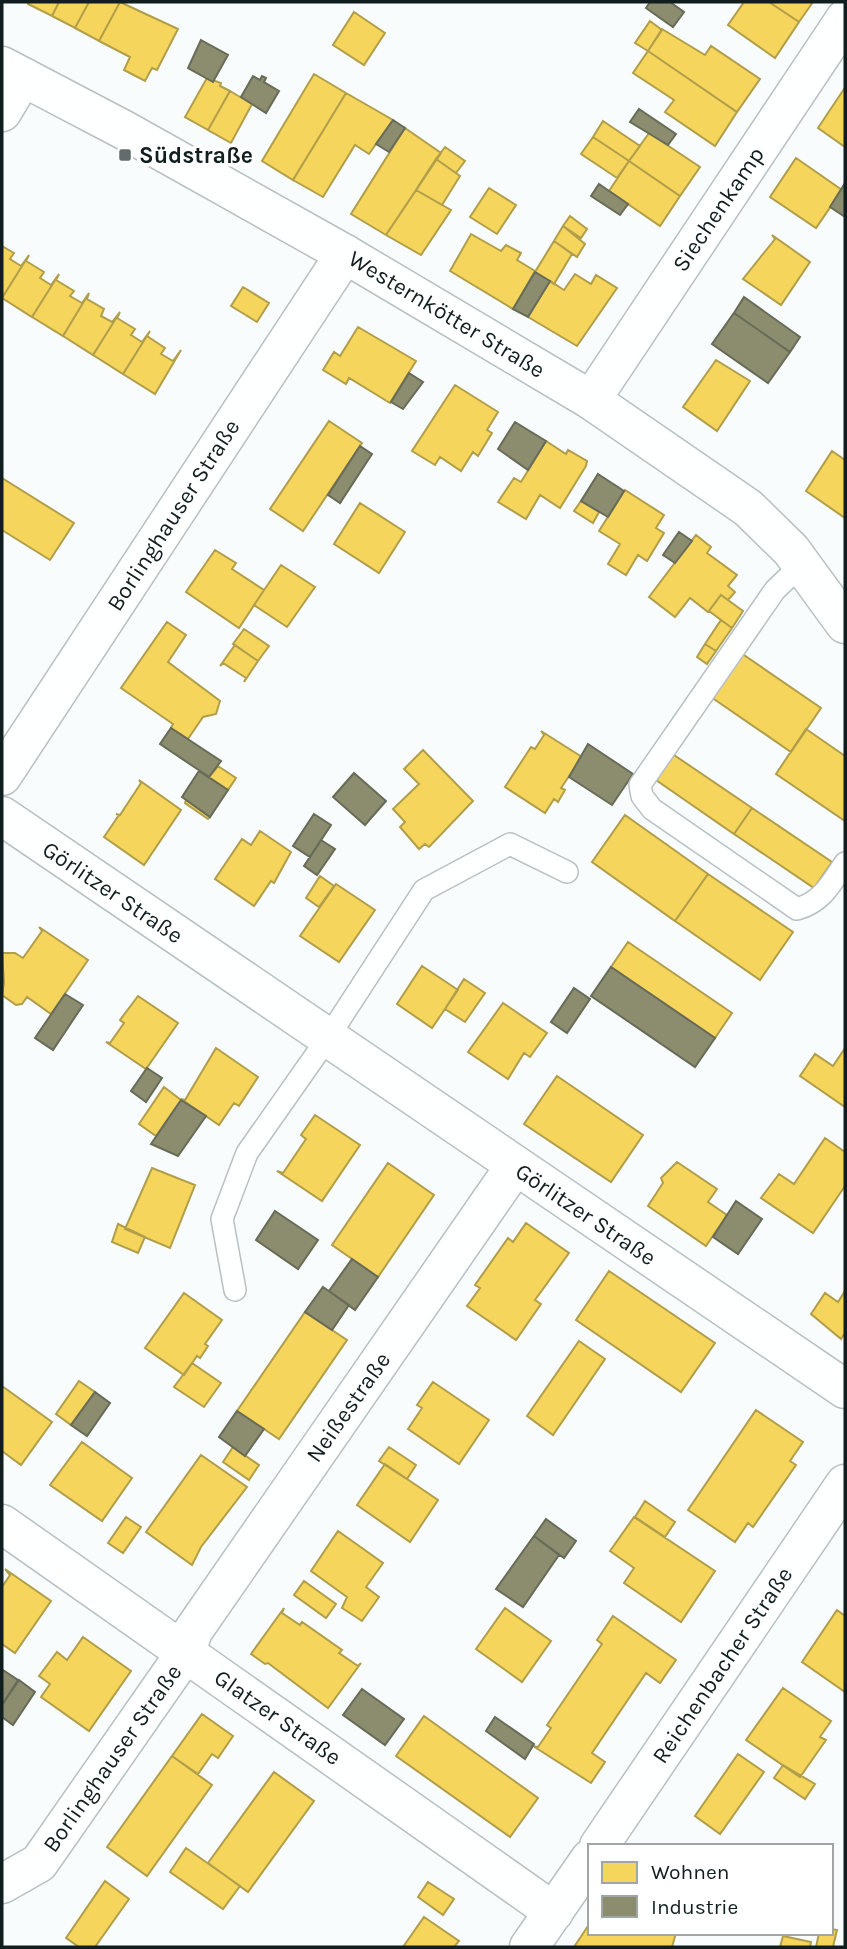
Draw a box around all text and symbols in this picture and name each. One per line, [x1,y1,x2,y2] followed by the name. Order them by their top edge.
[139,142,253,169] place label: Südstraße
[667,142,770,277] street label: Siechenkamp
[117,147,133,163] marker: Südstraße
[344,245,550,384] street label: Westernkötter Straße
[101,414,245,616] street label: Borlinghauser Straße
[37,835,188,949] street label: Görlitzer Straße
[510,1157,661,1271] street label: Görlitzer Straße
[301,1347,396,1467] street label: Neißestraße
[647,1562,798,1769] street label: Reichenbacher Straße
[37,1659,187,1857] street label: Borlinghauser Straße
[209,1664,346,1771] street label: Glatzer Straße
[588,1844,833,1935] legend
[651,1860,729,1884] text: Wohnen
[651,1895,738,1919] text: Industrie

